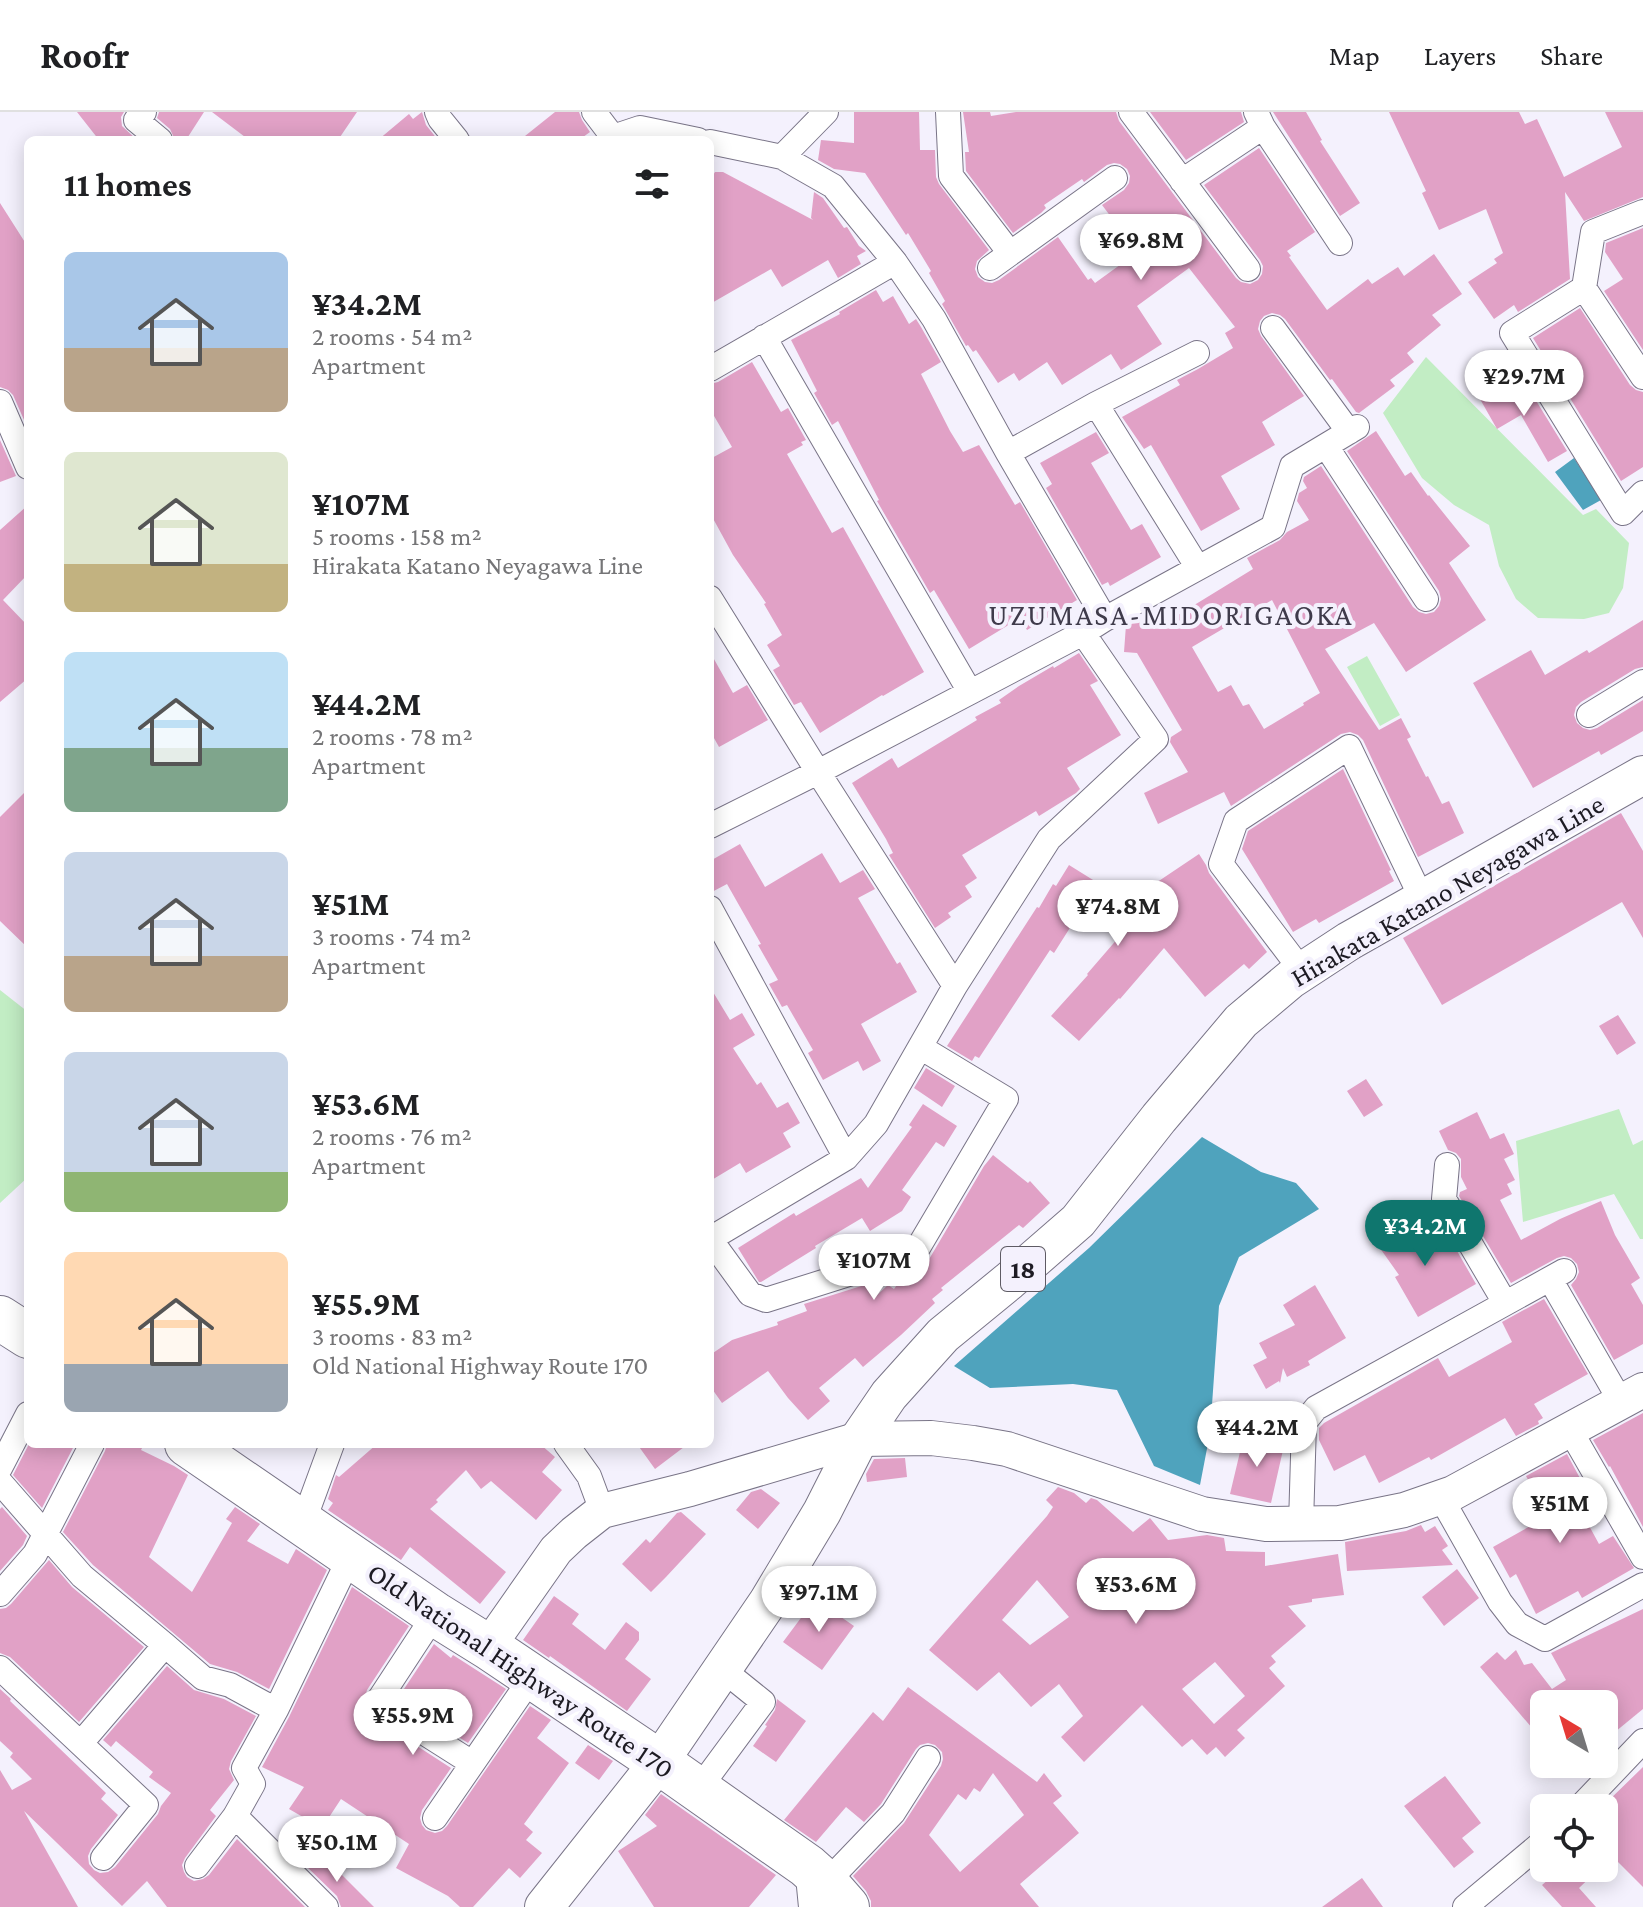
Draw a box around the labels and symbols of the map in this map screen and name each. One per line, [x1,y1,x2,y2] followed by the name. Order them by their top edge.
[1076,214,1206,282] pin: ¥69.8M
[1459,350,1589,418] pin: ¥29.7M
[988,598,1354,631] district label: UZUMASA-MIDORIGAOKA
[1285,788,1609,993] street label: Hirakata Katano Neyagawa Line
[1053,880,1183,948] pin: ¥74.8M
[1360,1200,1490,1268] pin: ¥34.2M
[818,1234,930,1302] pin: ¥107M
[1001,1247,1045,1291] road number: 18
[1192,1401,1322,1469] pin: ¥44.2M
[1513,1477,1607,1545] pin: ¥51M
[362,1556,680,1785] street label: Old National Highway Route 170
[1071,1558,1201,1626] pin: ¥53.6M
[754,1566,884,1634] pin: ¥97.1M
[348,1689,478,1757] pin: ¥55.9M
[1530,1690,1618,1778] north arrow
[272,1816,402,1884] pin: ¥50.1M

